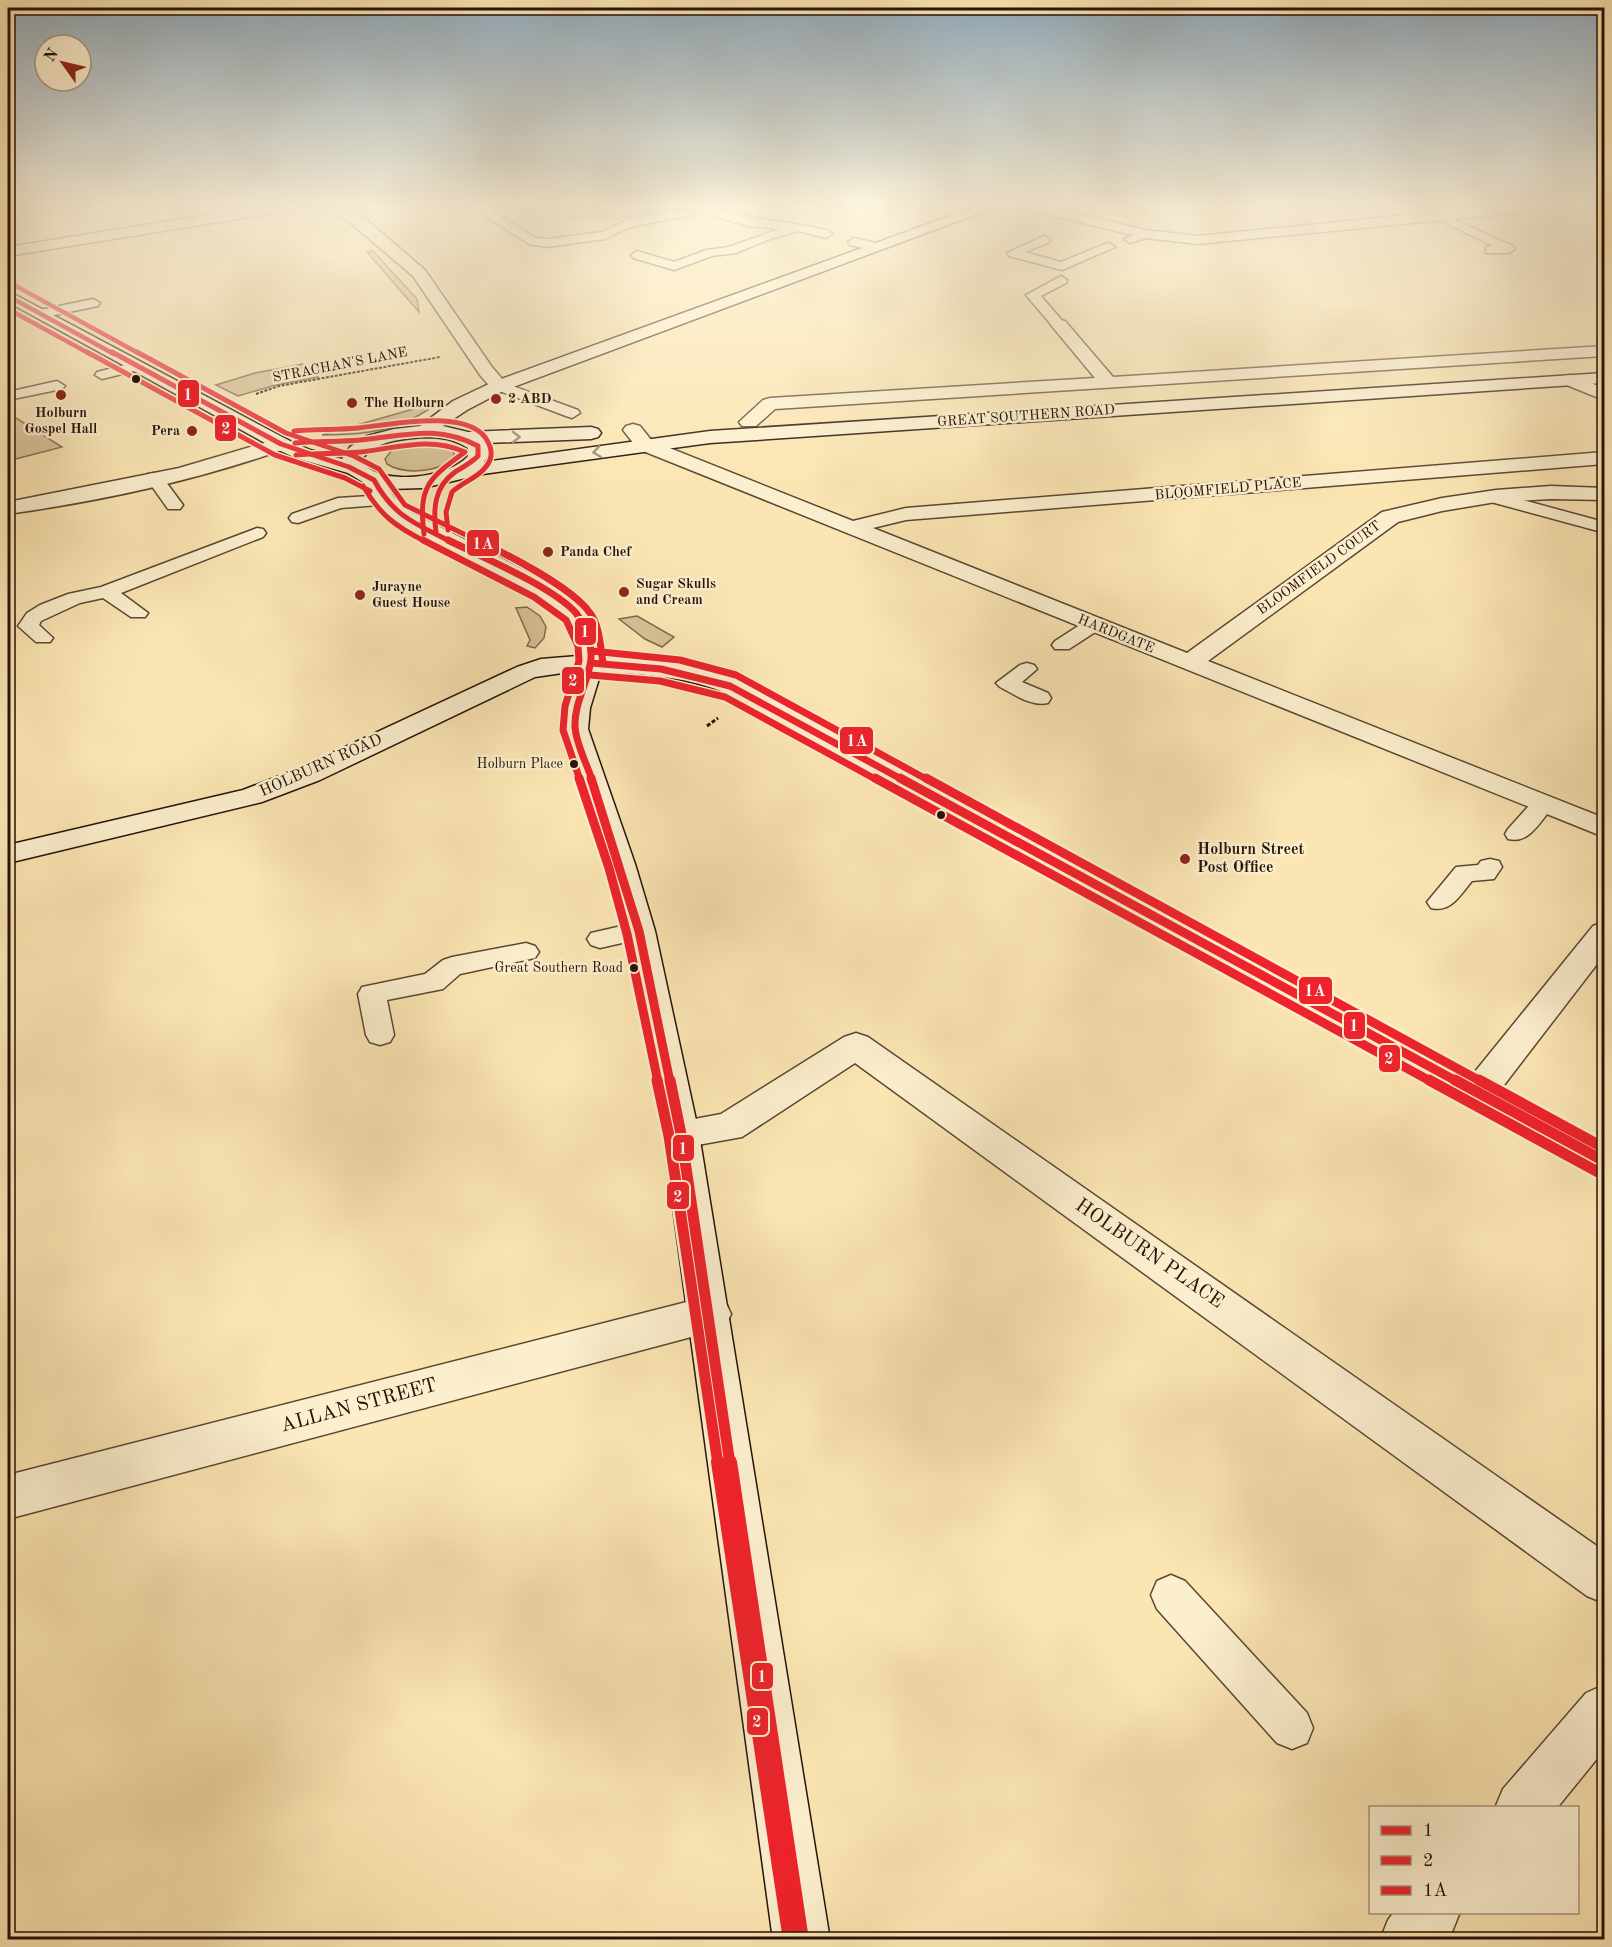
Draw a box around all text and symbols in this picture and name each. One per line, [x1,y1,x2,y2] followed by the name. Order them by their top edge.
[33,33,93,93] north arrow
[42,46,63,65] text: N
[271,345,409,385] street label: STRACHAN'S LANE
[130,373,142,385] unlabelled marker
[177,379,200,408] line badge: 1
[54,388,68,402] marker: Holburn Gospel Hall
[183,388,193,404] text: 1
[489,392,503,406] marker: 2 ABD
[508,392,552,406] place label: 2 ABD
[345,396,359,410] marker: The Holburn
[364,396,444,410] place label: The Holburn
[937,403,1115,429] street label: GREAT SOUTHERN ROAD
[25,406,97,436] place label: Holburn Gospel Hall
[214,414,237,442] line badge: 2
[221,422,231,438] text: 2
[151,424,180,438] place label: Pera
[185,424,199,438] marker: Pera
[511,431,520,443] one-way arrow
[592,445,602,458] one-way arrow
[1154,476,1302,502] street label: BLOOMFIELD PLACE
[1255,519,1383,617] street label: BLOOMFIELD COURT
[466,529,500,557] line badge: 1A
[472,537,494,553] text: 1A
[541,545,555,559] marker: Panda Chef
[560,545,632,559] place label: Panda Chef
[636,577,716,607] place label: Sugar Skulls and Cream
[372,580,450,610] place label: Jurayne Guest House
[617,585,631,599] marker: Sugar Skulls and Cream
[353,588,367,602] marker: Jurayne Guest House
[1076,612,1156,656] street label: HARDGATE
[574,617,597,646] line badge: 1
[580,625,590,641] text: 1
[561,666,585,695] line badge: 2
[568,674,578,690] text: 2
[839,726,874,755] line badge: 1A
[257,732,385,800] street label: HOLBURN ROAD
[846,734,868,750] text: 1A
[477,757,563,771] place label: Holburn Place
[568,758,580,770] marker: Holburn Place
[935,809,947,821] unlabelled marker
[1197,842,1305,876] place label: Holburn Street Post Office
[1178,852,1192,866] marker: Holburn Street Post Office
[495,961,623,975] place label: Great Southern Road
[628,962,640,974] marker: Great Southern Road
[1298,976,1333,1005] line badge: 1A
[1304,984,1326,1000] text: 1A
[1343,1011,1366,1040] line badge: 1
[1349,1019,1359,1035] text: 1
[1378,1044,1401,1073] line badge: 2
[1384,1052,1394,1068] text: 2
[672,1134,695,1162] line badge: 1
[678,1142,688,1158] text: 1
[666,1181,690,1210] line badge: 2
[673,1190,683,1206] text: 2
[1071,1195,1227,1313] street label: HOLBURN PLACE
[279,1375,439,1437] street label: ALLAN STREET
[751,1662,774,1690] line badge: 1
[757,1670,767,1686] text: 1
[746,1707,769,1736] line badge: 2
[752,1715,762,1731] text: 2
[1369,1806,1579,1914] legend
[1423,1822,1433,1840] text: 1
[1423,1852,1433,1870] text: 2
[1423,1882,1447,1900] text: 1A

